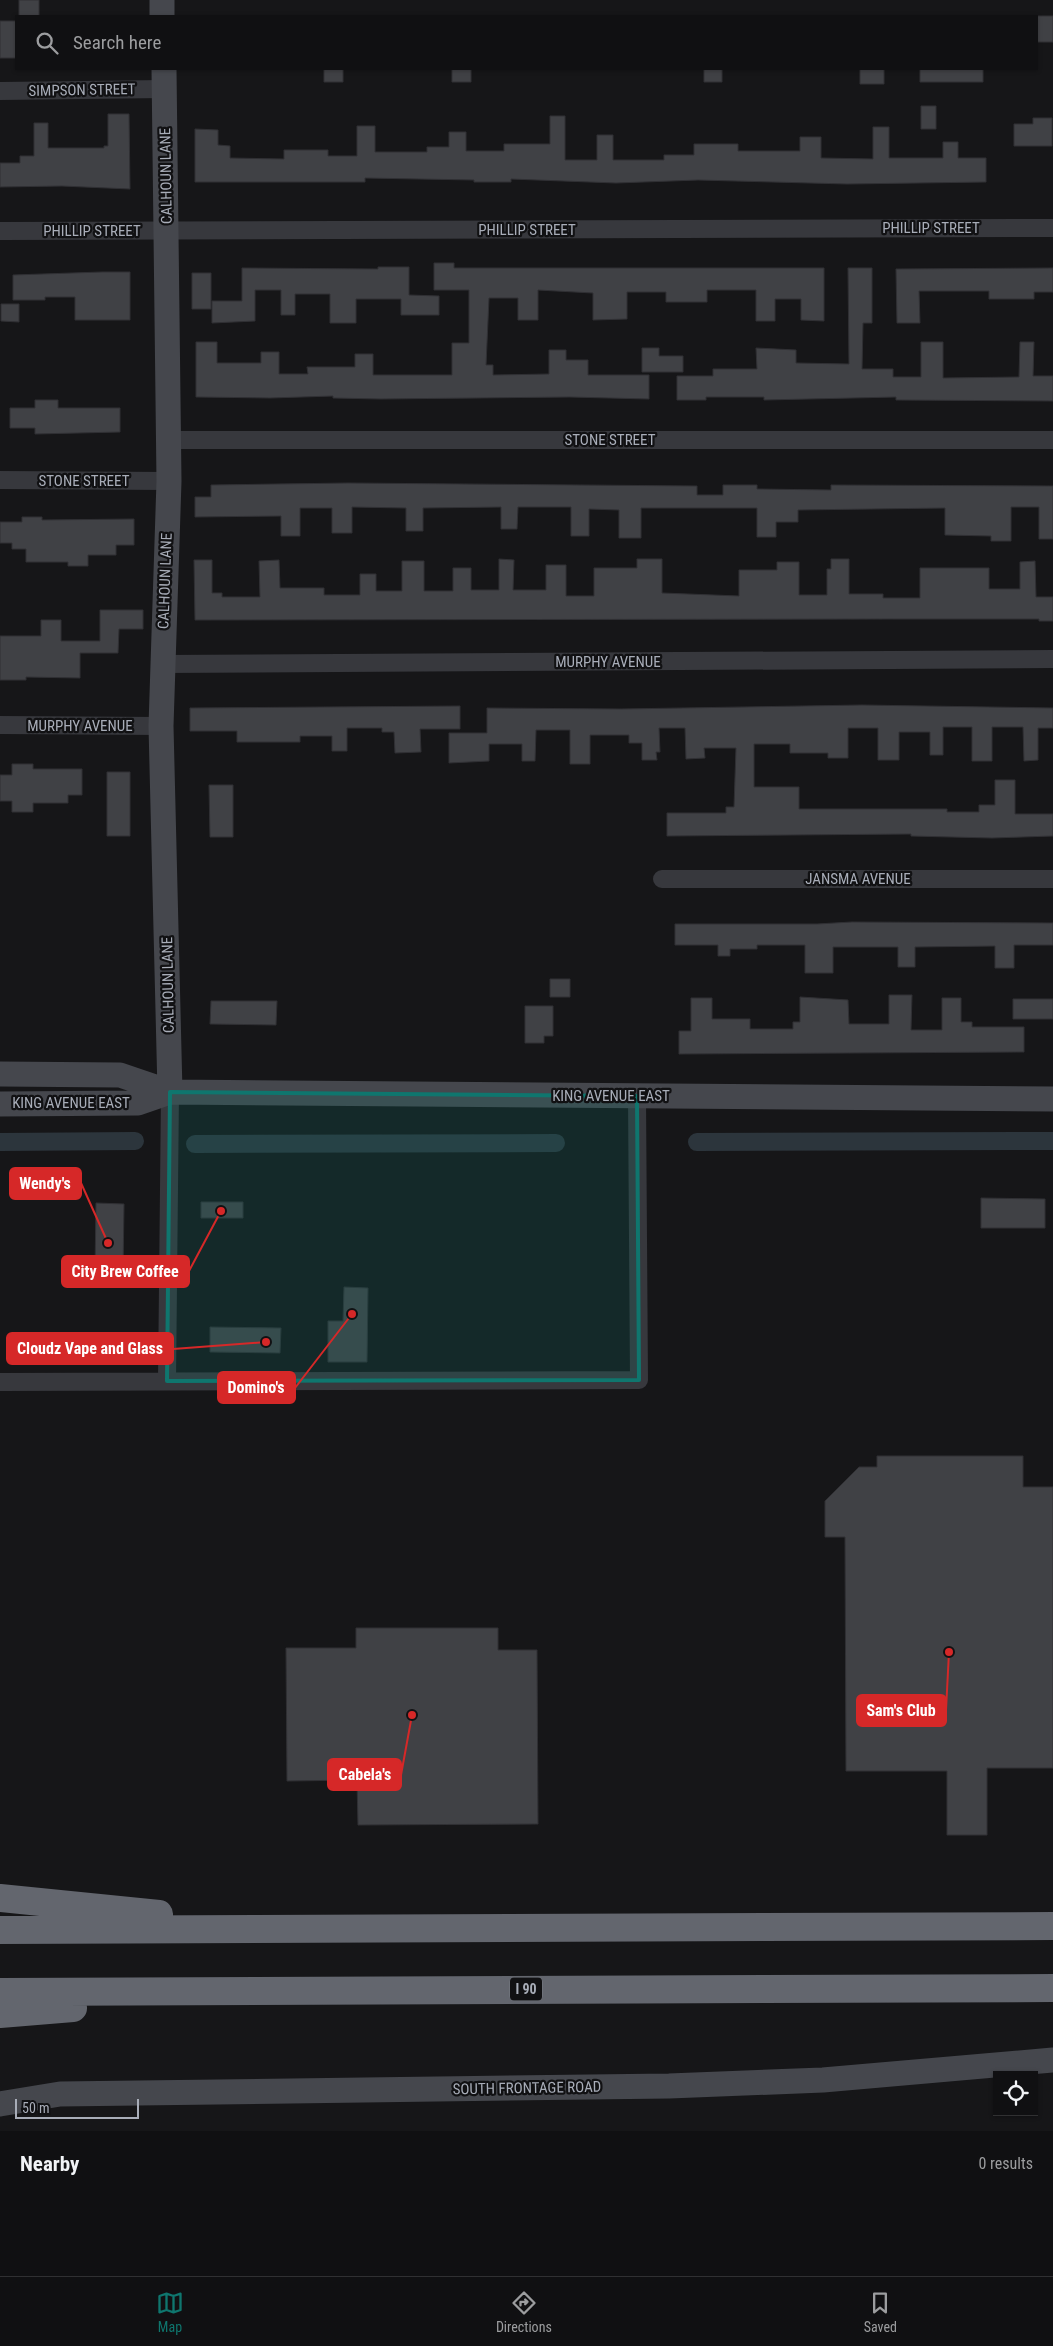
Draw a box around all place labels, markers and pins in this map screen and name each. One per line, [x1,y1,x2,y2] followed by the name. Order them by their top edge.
[10,1168,81,1199] callout: Wendy's
[62,1256,189,1287] callout: City Brew Coffee
[7,1333,173,1364] callout: Cloudz Vape and Glass
[218,1372,295,1403] callout: Domino's
[857,1695,946,1726] callout: Sam's Club
[328,1759,401,1790] callout: Cabela's

